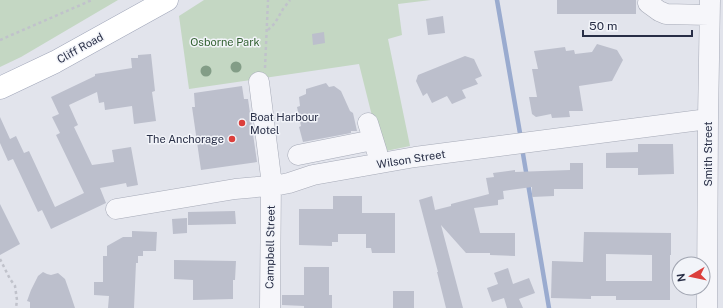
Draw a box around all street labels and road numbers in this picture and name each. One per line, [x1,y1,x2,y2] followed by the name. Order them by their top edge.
[55,30,105,66] street label: Cliff Road
[702,121,714,187] street label: Smith Street
[376,148,446,170] street label: Wilson Street
[263,205,277,289] street label: Campbell Street

